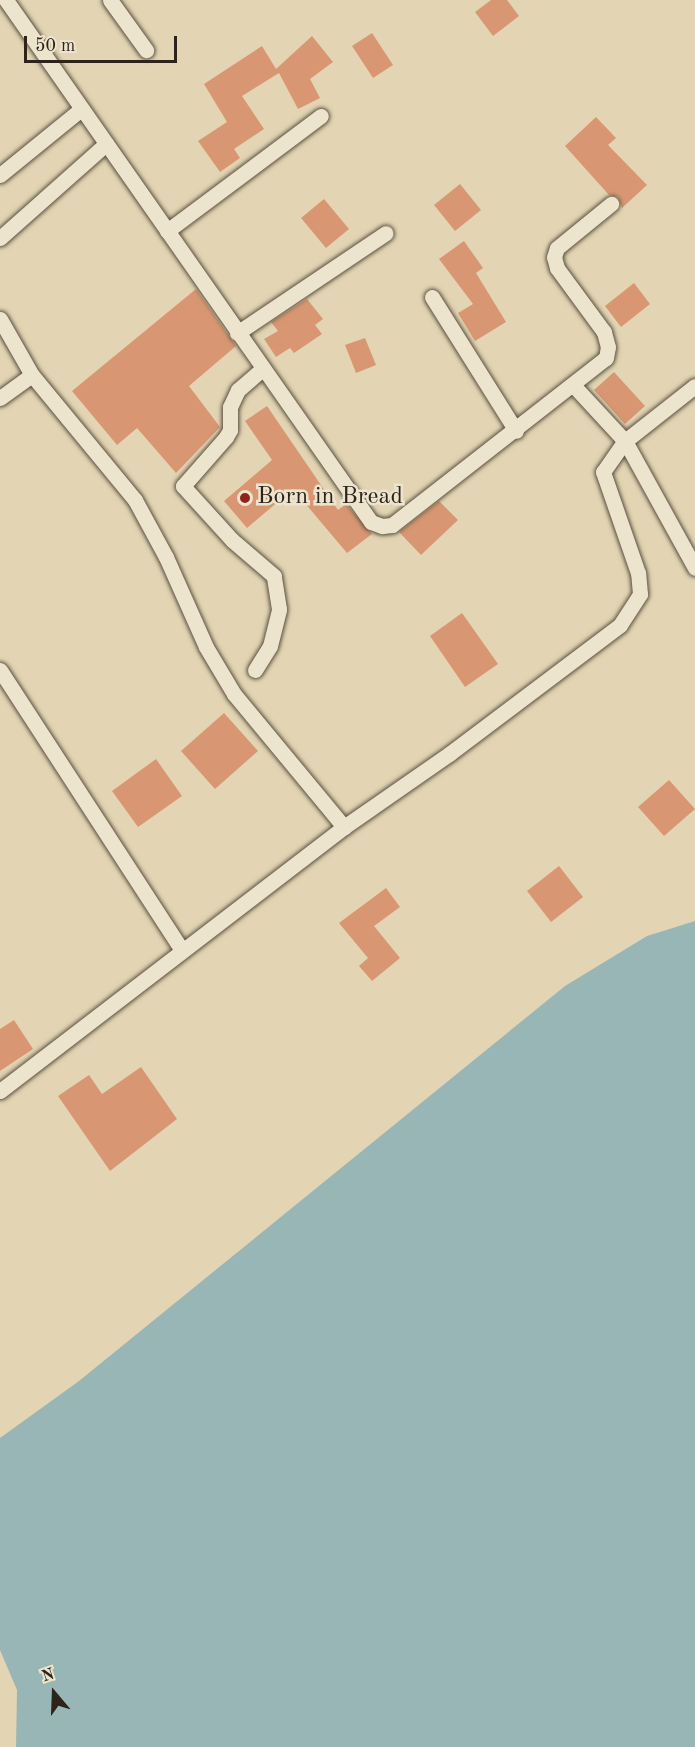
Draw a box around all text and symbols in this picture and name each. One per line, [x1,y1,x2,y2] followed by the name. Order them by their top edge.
[27,24,180,62] scale bar
[35,37,75,55] text: 50 m
[257,484,403,512] place label: Born in Bread
[238,491,252,505] marker: Born in Bread
[24,1663,84,1723] north arrow
[40,1666,57,1686] text: N

